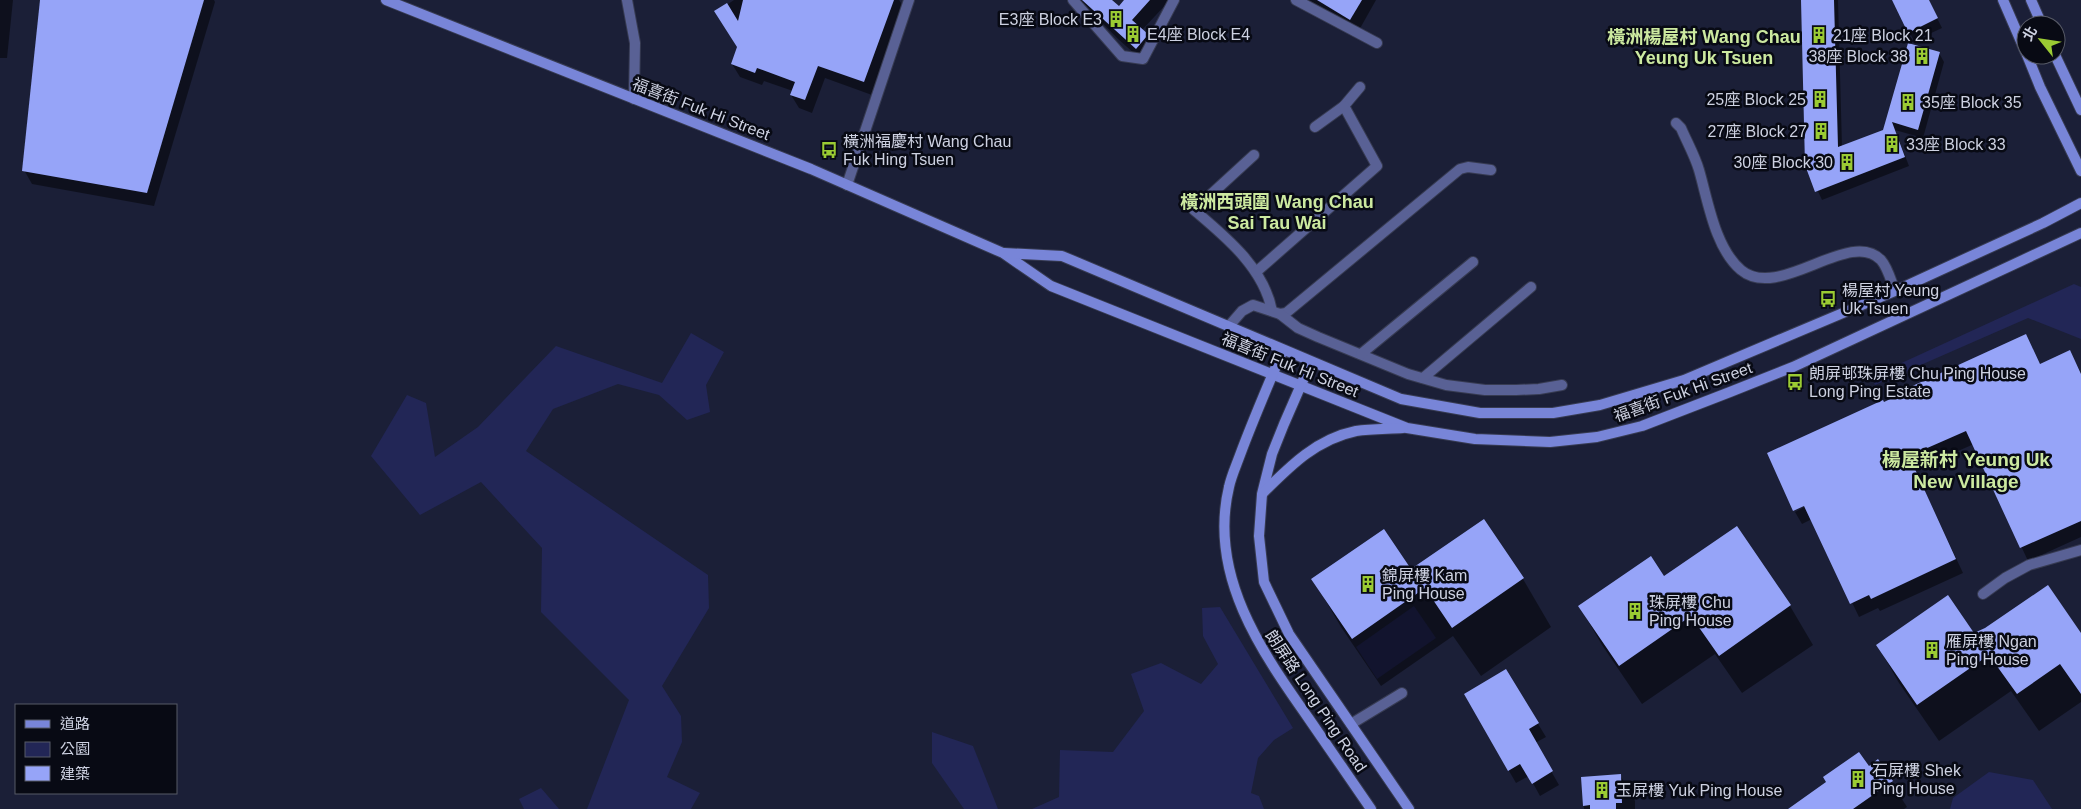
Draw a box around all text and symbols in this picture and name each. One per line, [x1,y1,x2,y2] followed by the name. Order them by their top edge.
[1106,9,1126,29] building icon: E3座 Block E3
[999,11,1102,28] place label: E3座 Block E3
[2016,15,2066,65] north arrow
[2019,23,2040,44] text: 北
[1123,24,1143,44] building icon: E4座 Block E4
[1809,25,1829,45] building icon: 21座 Block 21
[1147,26,1250,43] place label: E4座 Block E4
[1607,27,1801,68] district label: 橫洲楊屋村 Wang Chau Yeung Uk Tsuen
[1833,27,1933,44] place label: 21座 Block 21
[1912,46,1932,66] building icon: 38座 Block 38
[1808,48,1908,65] place label: 38座 Block 38
[630,75,773,143] street label: 福喜街 Fuk Hi Street
[1810,89,1830,109] building icon: 25座 Block 25
[1706,91,1806,108] place label: 25座 Block 25
[1898,92,1918,112] building icon: 35座 Block 35
[1922,94,2022,111] place label: 35座 Block 35
[1811,121,1831,141] building icon: 27座 Block 27
[1707,123,1807,140] place label: 27座 Block 27
[843,132,1011,168] place label: 橫洲福慶村 Wang Chau Fuk Hing Tsuen
[1882,134,1902,154] building icon: 33座 Block 33
[1906,136,2006,153] place label: 33座 Block 33
[819,140,839,160] bus stop icon: 橫洲福慶村 Wang Chau Fuk Hing Tsuen
[1837,152,1857,172] building icon: 30座 Block 30
[1733,154,1833,171] place label: 30座 Block 30
[1180,192,1374,233] district label: 橫洲西頭圍 Wang Chau Sai Tau Wai
[1842,282,1939,317] place label: 楊屋村 Yeung Uk Tsuen
[1818,289,1838,309] bus stop icon: 楊屋村 Yeung Uk Tsuen
[1219,330,1361,400] street label: 福喜街 Fuk Hi Street
[1612,359,1755,425] street label: 福喜街 Fuk Hi Street
[1809,365,2026,400] place label: 朗屏邨珠屏樓 Chu Ping House Long Ping Estate
[1785,372,1805,392] bus stop icon: 朗屏邨珠屏樓 Chu Ping House Long Ping Estate
[1882,449,2050,492] district label: 楊屋新村 Yeung Uk New Village
[1382,567,1467,602] place label: 錦屏樓 Kam Ping House
[1358,574,1378,594] building icon: 錦屏樓 Kam Ping House
[1649,594,1732,629] place label: 珠屏樓 Chu Ping House
[1625,601,1645,621] building icon: 珠屏樓 Chu Ping House
[1262,627,1370,775] street label: 朗屏路 Long Ping Road
[1946,633,2037,668] place label: 雁屏樓 Ngan Ping House
[1922,640,1942,660] building icon: 雁屏樓 Ngan Ping House
[15,704,178,794] legend
[60,715,90,732] text: 道路
[60,740,90,757] text: 公園
[1872,762,1962,797] place label: 石屏樓 Shek Ping House
[60,765,90,782] text: 建築
[1848,769,1868,789] building icon: 石屏樓 Shek Ping House
[1592,780,1612,800] building icon: 玉屏樓 Yuk Ping House
[1616,782,1782,799] place label: 玉屏樓 Yuk Ping House

